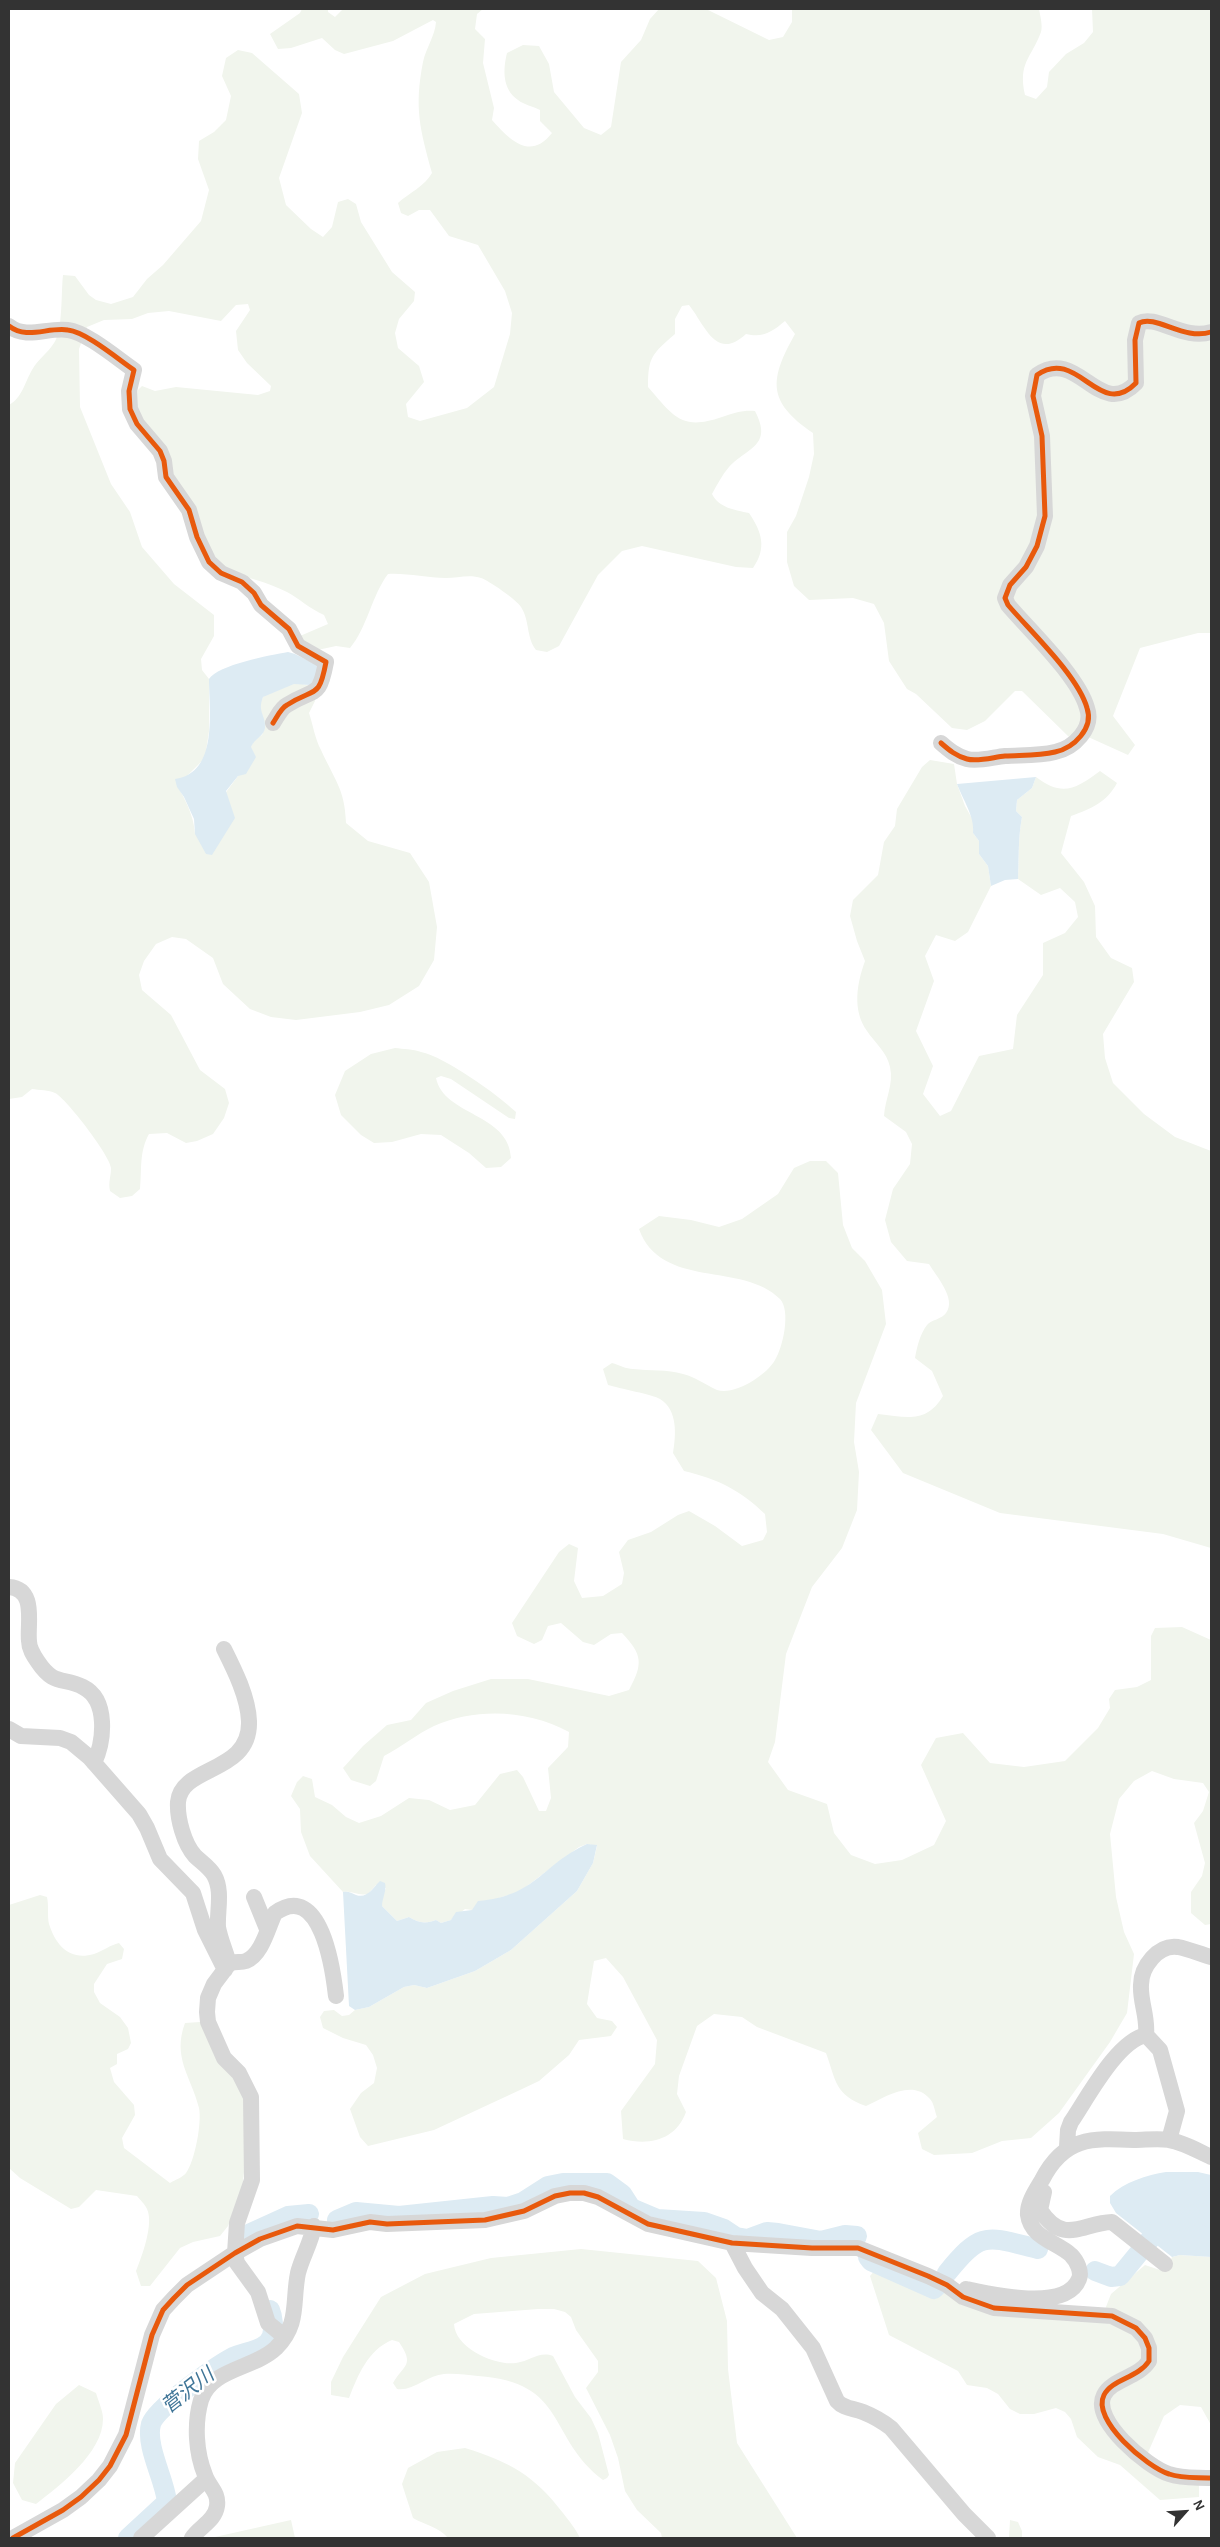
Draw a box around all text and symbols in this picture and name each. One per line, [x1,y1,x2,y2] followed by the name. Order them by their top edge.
[157,2363,219,2419] water label: 菅沢川
[1160,2487,1210,2537] north arrow
[1190,2498,1207,2513] text: N

